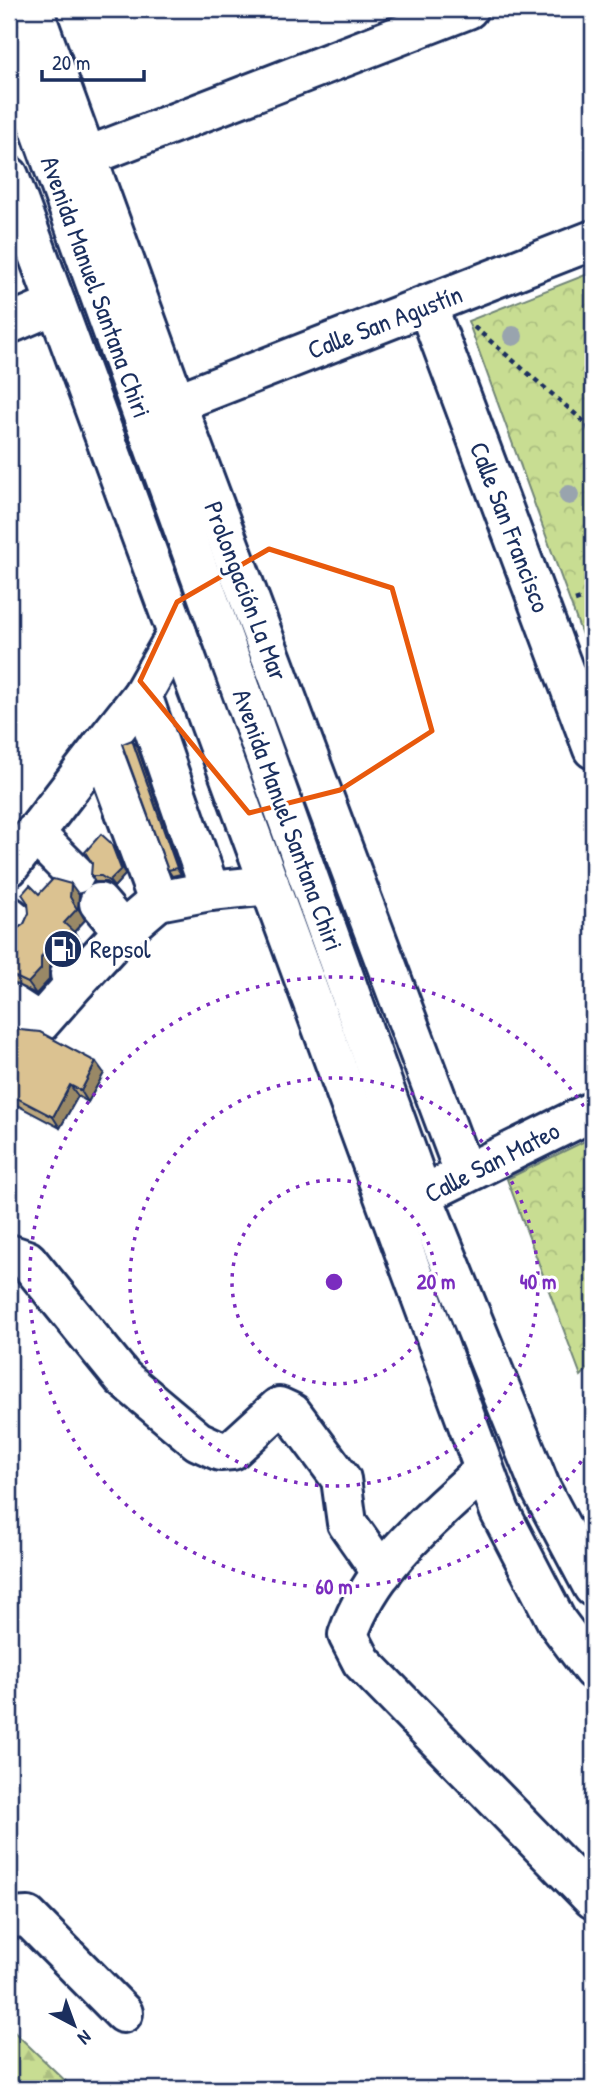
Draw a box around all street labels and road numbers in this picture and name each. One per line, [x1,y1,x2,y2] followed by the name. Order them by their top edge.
[33,151,160,423] street label: Avenida Manuel Santana Chiri
[302,276,467,367] street label: Calle San Agustín
[462,437,559,617] street label: Calle San Francisco
[196,496,297,686] street label: Prolongación La Mar
[225,684,352,956] street label: Avenida Manuel Santana Chiri
[418,1113,565,1211] street label: Calle San Mateo

